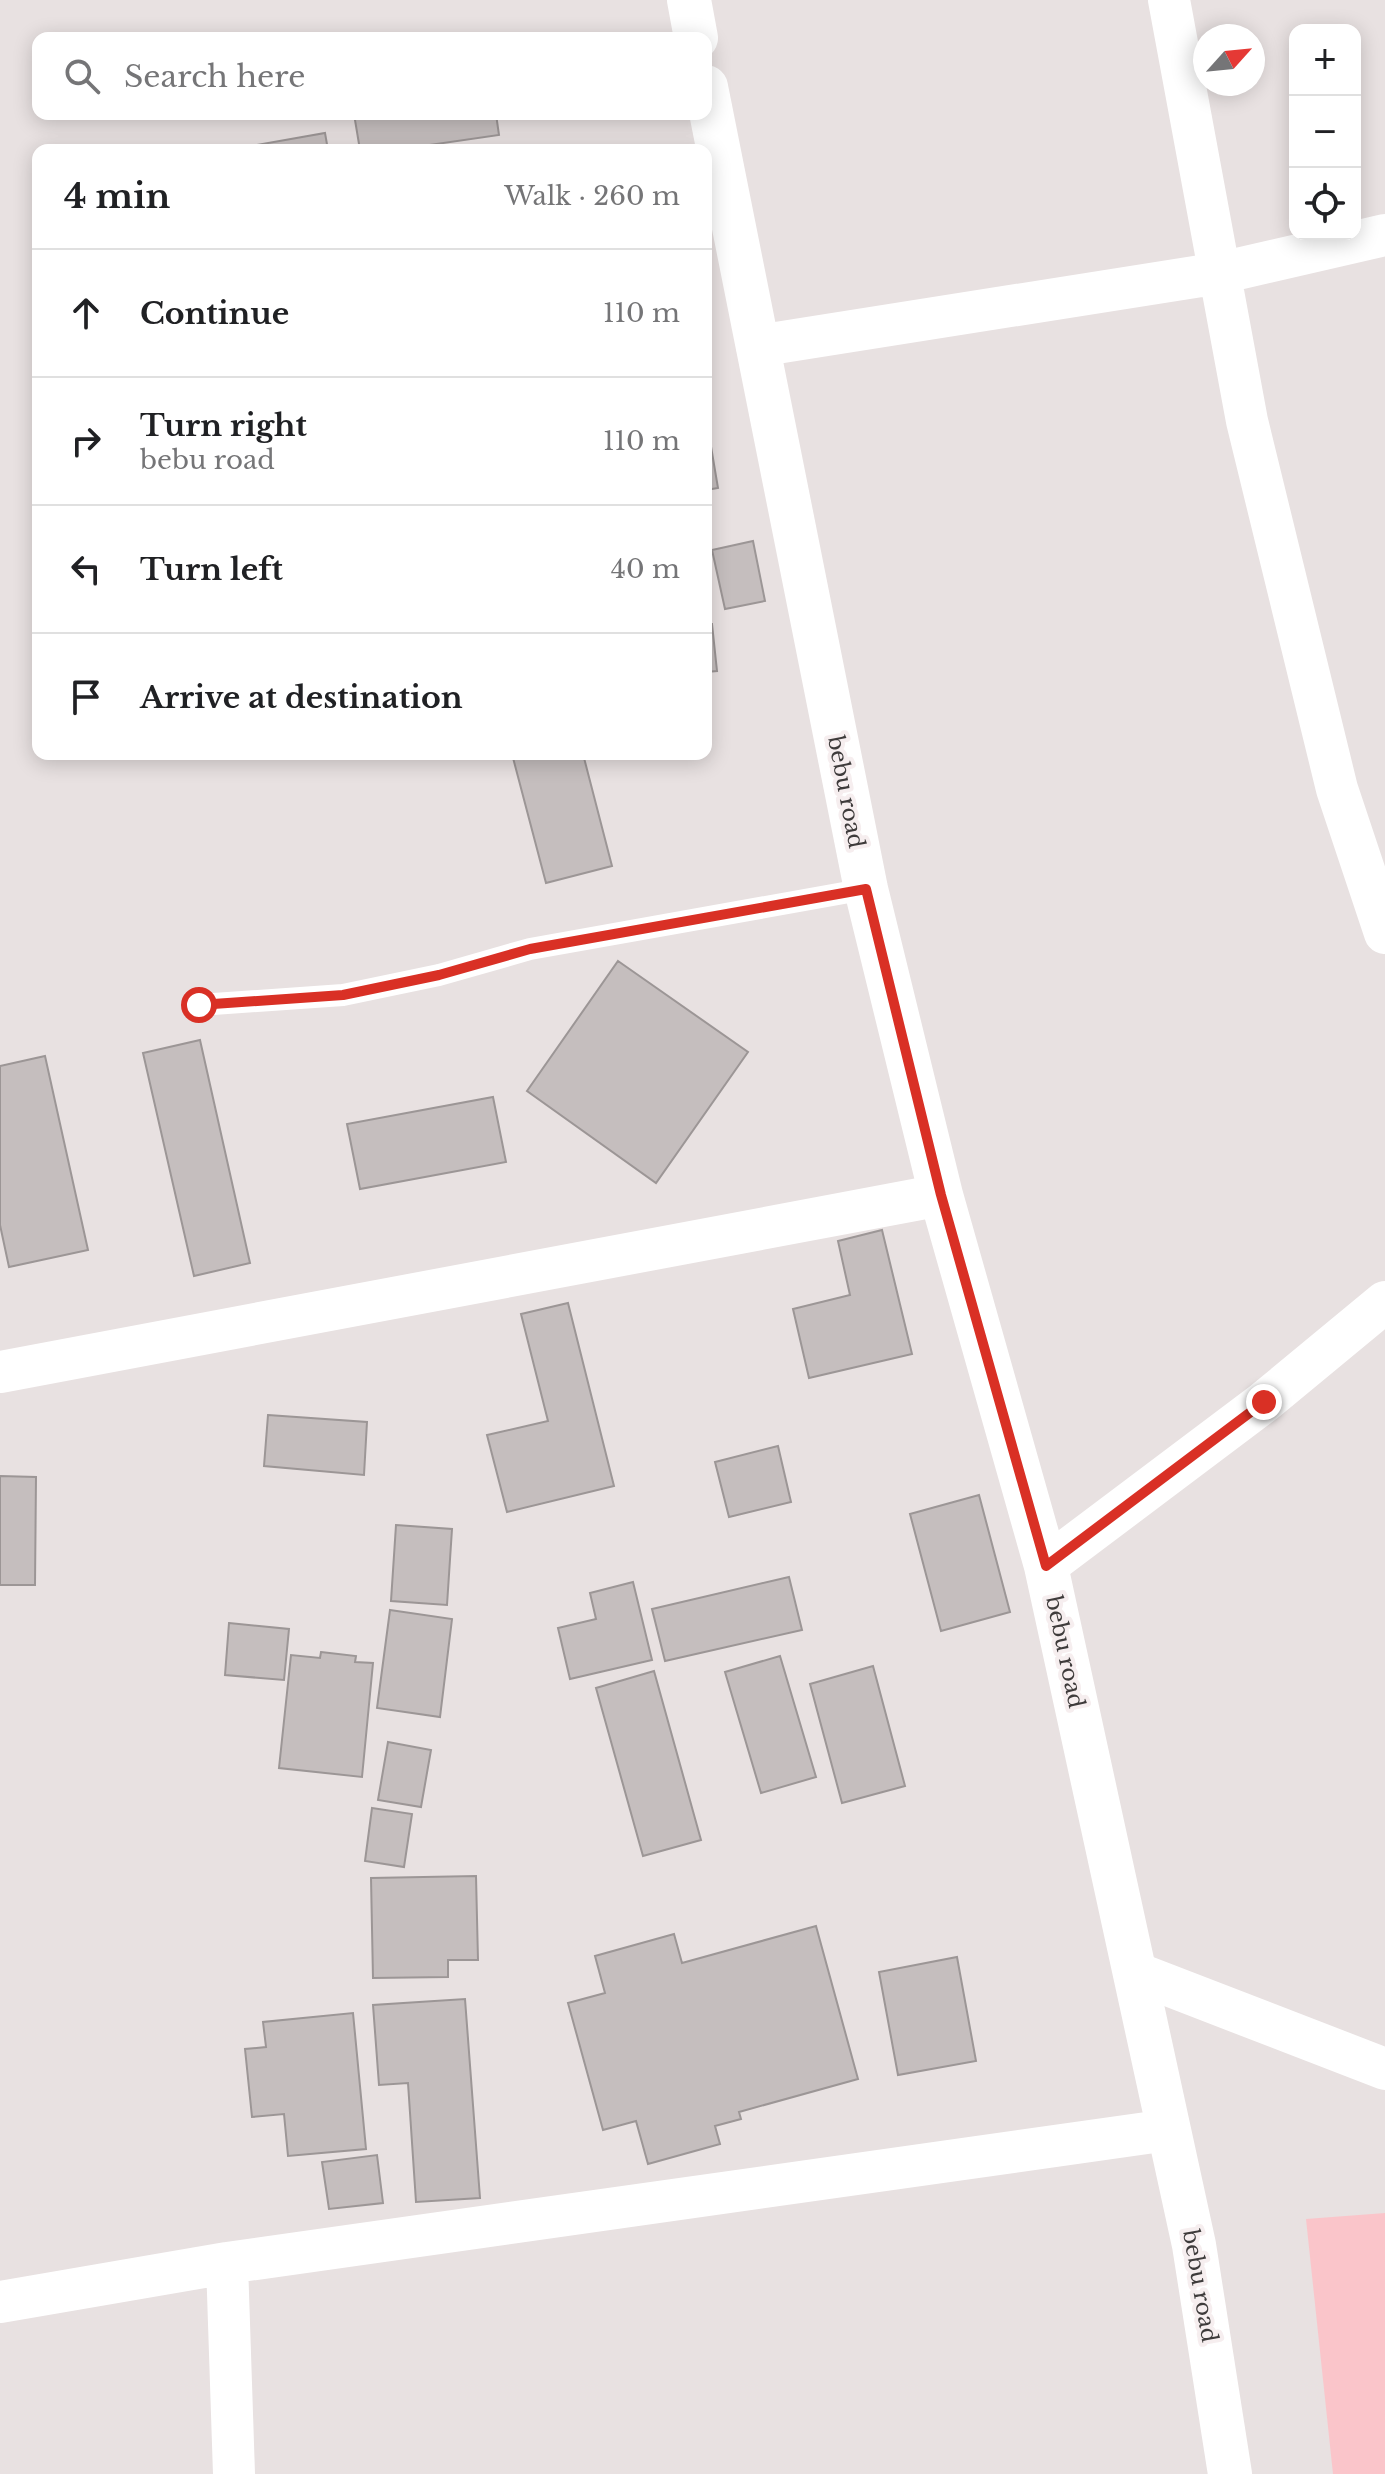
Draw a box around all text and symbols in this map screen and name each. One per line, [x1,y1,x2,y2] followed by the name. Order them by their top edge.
[1193,24,1265,96] north arrow
[1289,24,1361,240] map controls
[1289,24,1361,96] button: +
[32,32,712,120] search box
[60,54,104,98] icon: search
[124,58,305,95] text: Search here
[1289,96,1361,168] button: −
[1289,168,1361,240] button: locate
[64,175,170,217] text: 4 min
[504,180,680,212] text: Walk · 260 m
[64,291,108,335] icon: ahead
[140,295,289,332] text: Continue
[603,297,680,329] text: 110 m
[140,407,307,444] text: Turn right
[64,419,108,463] icon: right
[603,425,680,457] text: 110 m
[140,444,275,476] text: bebu road
[64,547,108,591] icon: left
[140,551,283,588] text: Turn left
[611,553,680,585] text: 40 m
[64,675,108,719] icon: arrive
[140,679,463,716] text: Arrive at destination
[822,732,870,851] street label: bebu road
[181,987,217,1023] route start
[1246,1384,1282,1420] route end
[1040,1592,1090,1711] street label: bebu road
[1177,2226,1223,2345] street label: bebu road

